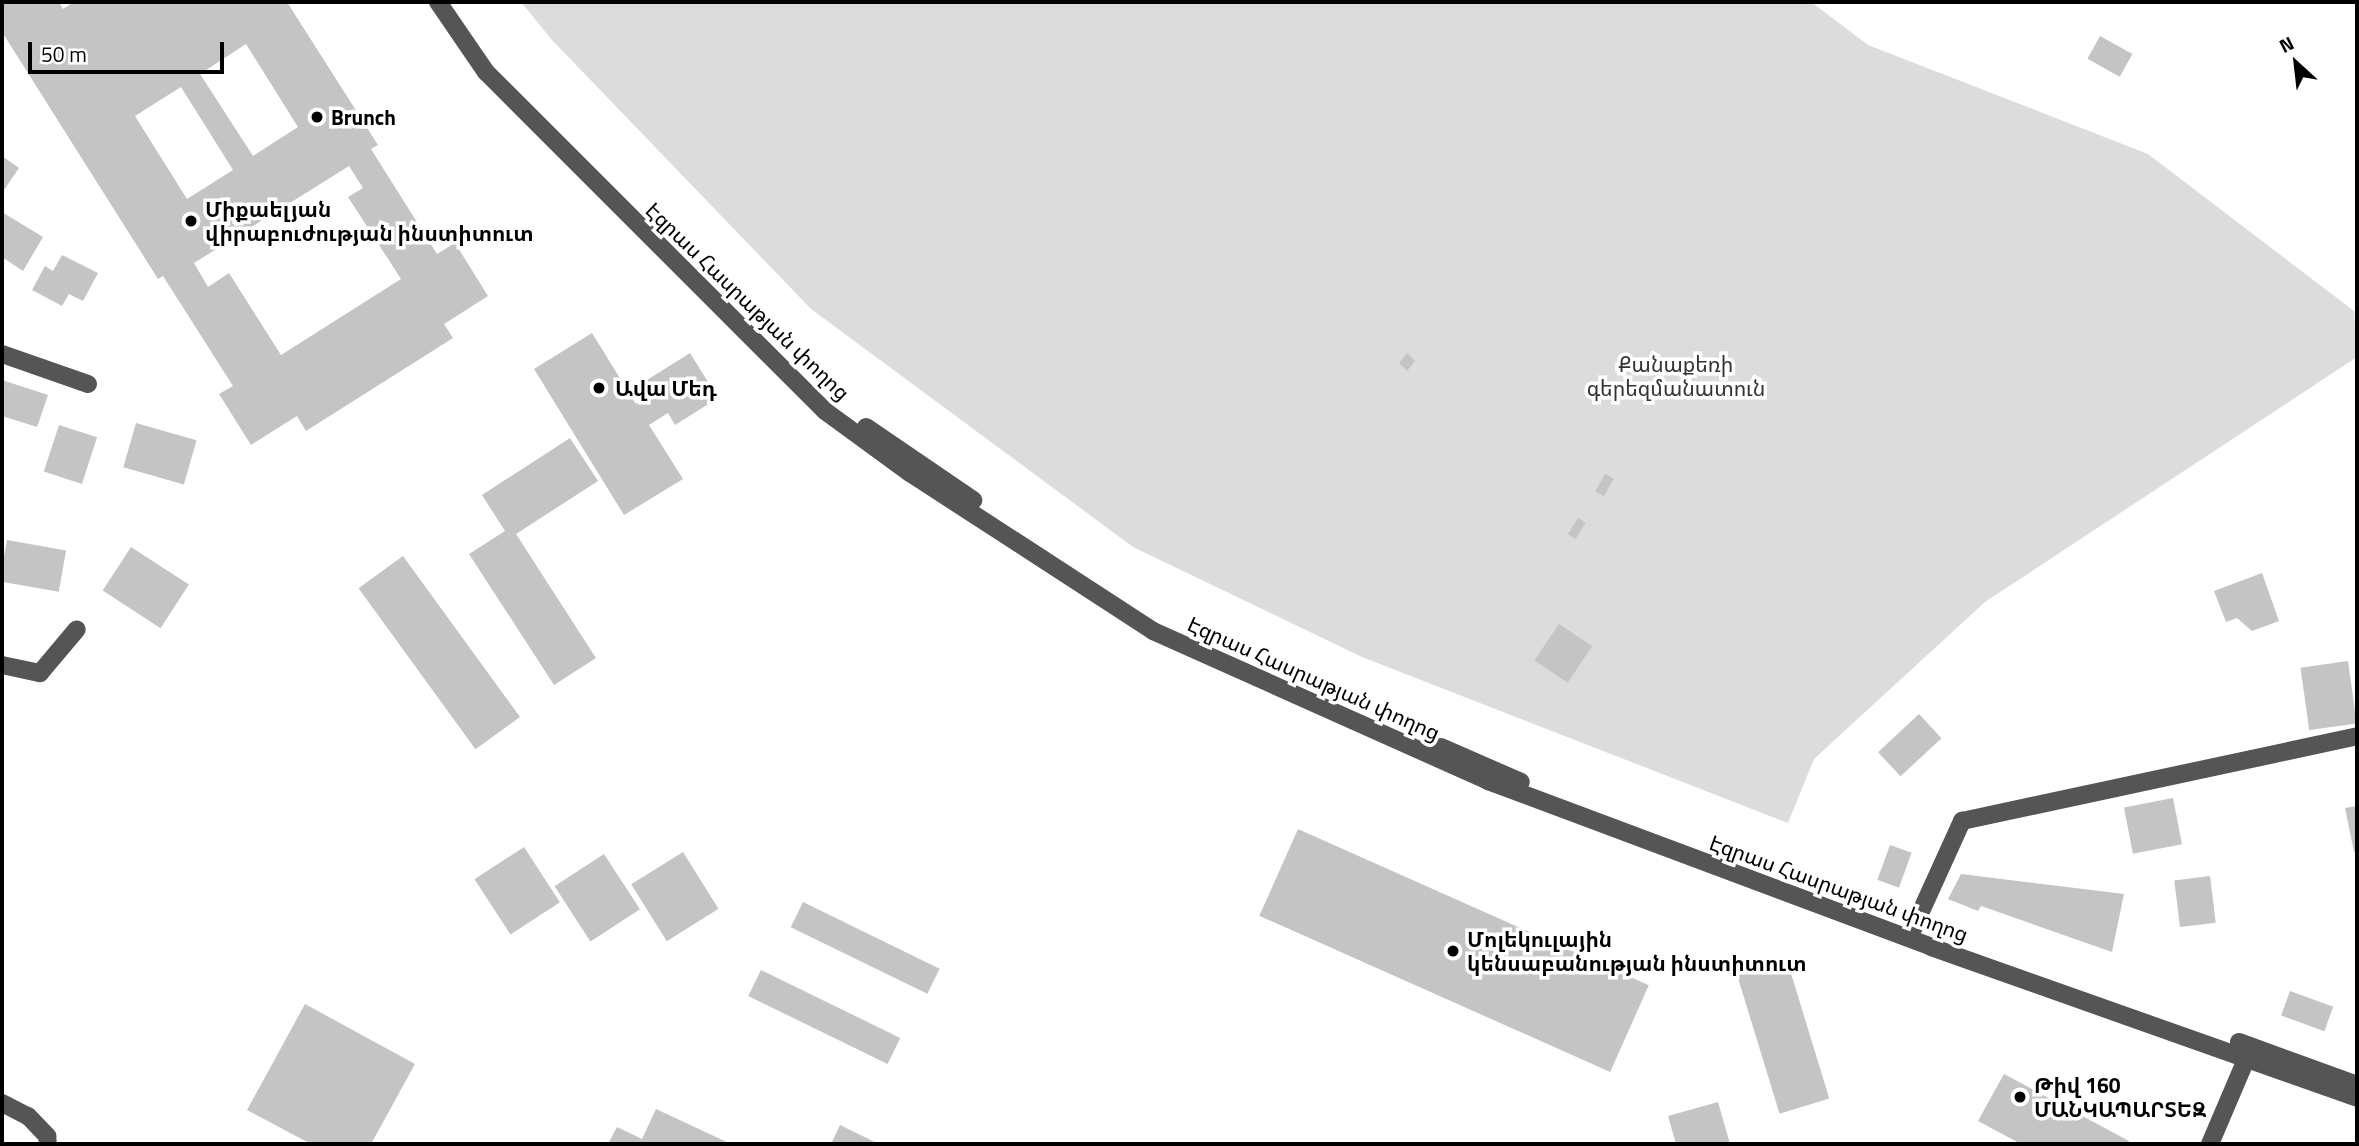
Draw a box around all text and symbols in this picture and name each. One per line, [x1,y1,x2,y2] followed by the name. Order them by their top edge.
[32,28,228,72] scale bar
[2261,28,2331,98] north arrow
[2274,28,2299,60] text: N
[41,38,87,70] text: 50 m
[331,104,396,130] place label: Brunch
[309,109,325,125] marker: Brunch
[205,196,534,246] place label: Միքաելյան վիրաբուժության ինստիտուտ
[641,197,855,405] street label: Էզրաս Հասրաթյան փողոց
[183,213,199,229] marker: Միքաելյան վիրաբուժության ինստիտուտ
[1587,351,1765,401] park label: Քանաքեռի գերեզմանատուն
[615,375,717,401] place label: Ավա Մեդ
[589,378,609,398] marker: Ավա Մեդ
[1184,611,1444,745] street label: Էզրաս Հասրաթյան փողոց
[1706,829,1972,947] street label: Էզրաս Հասրաթյան փողոց
[1467,926,1807,976] place label: Մոլեկուլային կենսաբանության ինստիտուտ
[1445,943,1461,959] marker: Մոլեկուլային կենսաբանության ինստիտուտ
[2034,1072,2206,1122] place label: Թիվ 160 ՄԱՆԿԱՊԱՐՏԵԶ
[2012,1089,2028,1105] marker: Թիվ 160 ՄԱՆԿԱՊԱՐՏԵԶ

